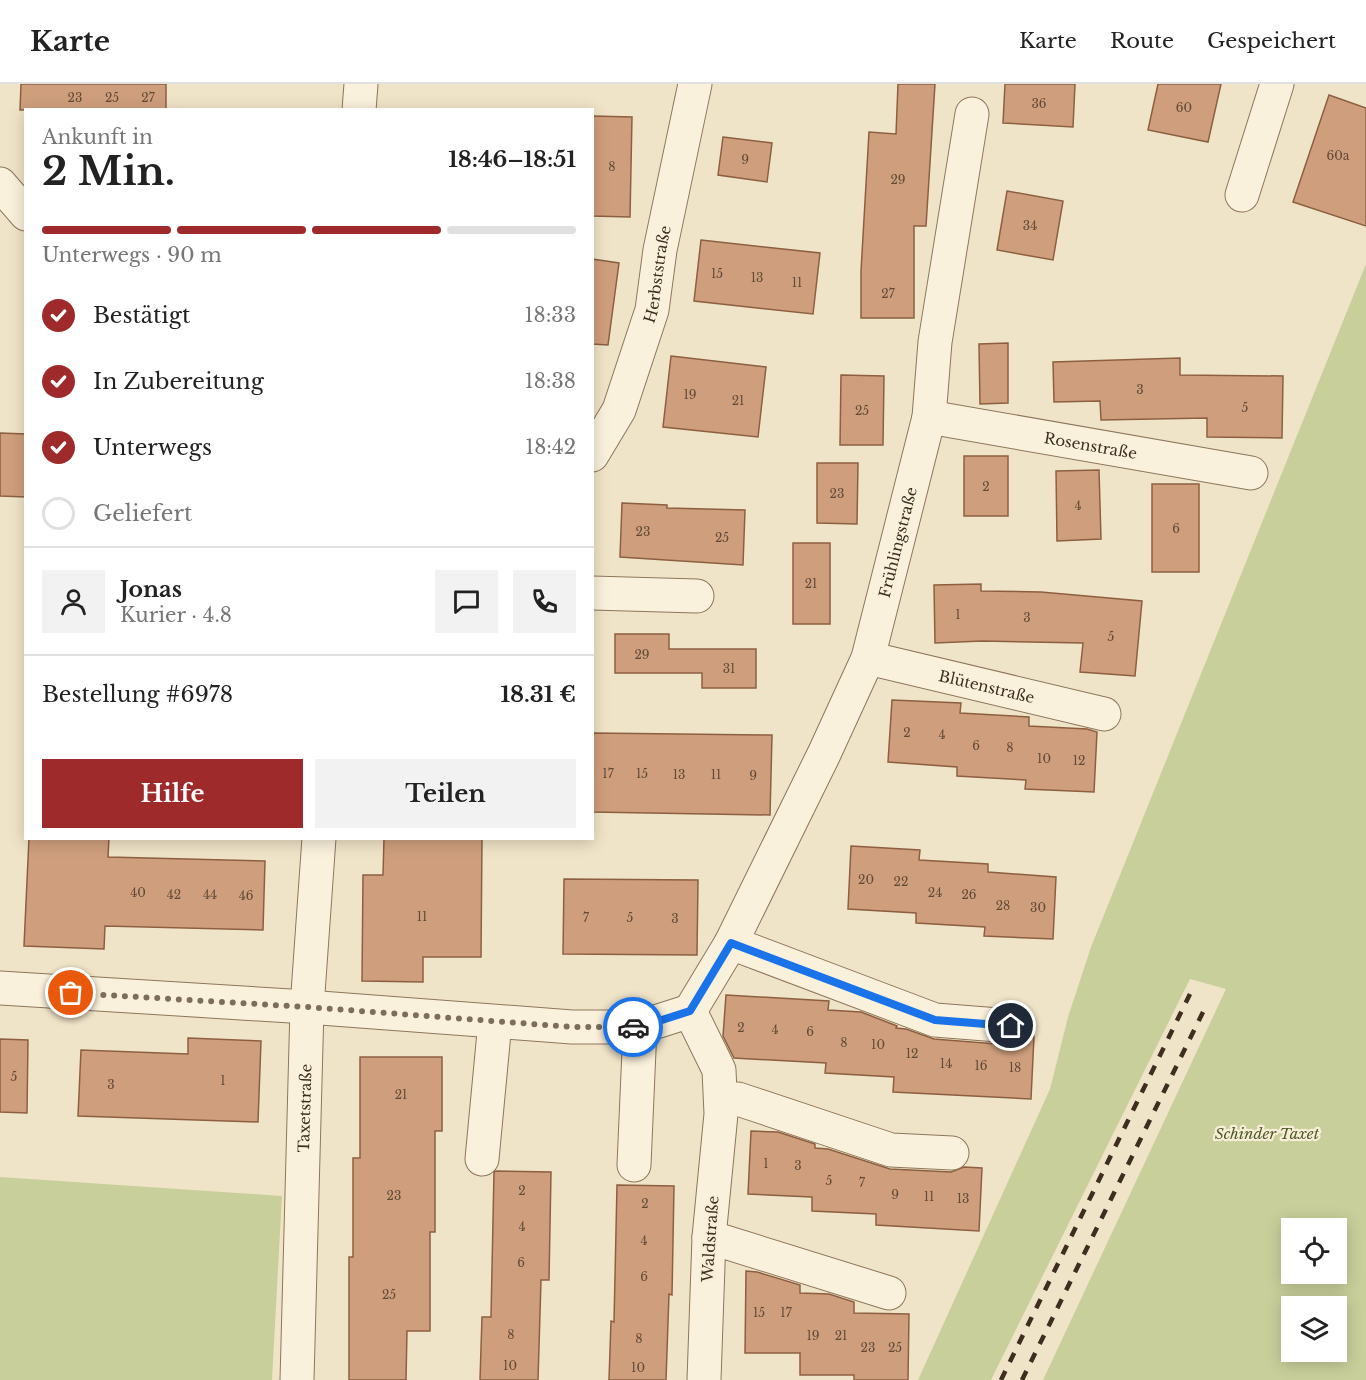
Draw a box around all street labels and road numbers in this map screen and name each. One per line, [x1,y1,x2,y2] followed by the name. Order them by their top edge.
[639,224,674,325] street label: Herbststraße
[1043,428,1139,463] street label: Rosenstraße
[874,485,920,600] street label: Frühlingstraße
[937,666,1037,707] street label: Blütenstraße
[294,1063,315,1153] street label: Taxetstraße
[697,1195,722,1284] street label: Waldstraße

